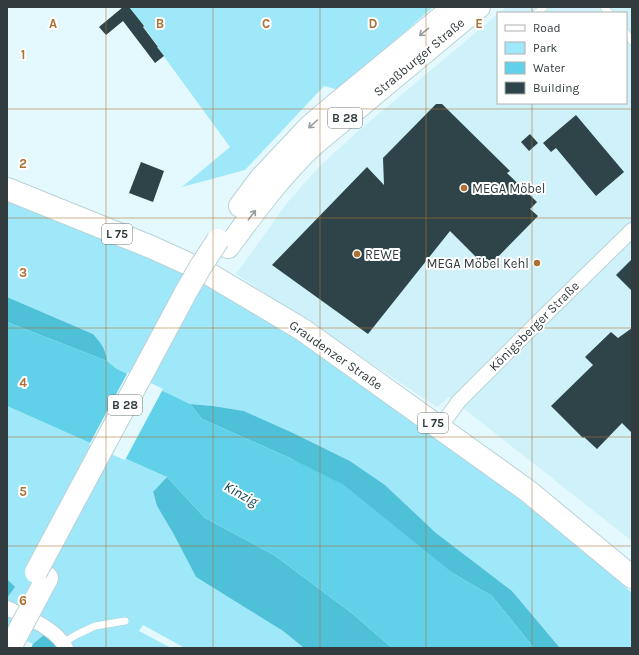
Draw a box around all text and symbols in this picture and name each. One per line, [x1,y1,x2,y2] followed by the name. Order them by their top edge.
[497,12,627,104] legend
[371,15,468,99] street label: Straßburger Straße
[49,16,57,31] text: A
[156,16,164,31] text: B
[262,16,270,31] text: C
[369,16,378,31] text: D
[475,16,483,31] text: E
[533,21,561,35] text: Road
[419,27,429,36] one-way arrow
[533,41,558,55] text: Park
[21,47,25,62] text: 1
[533,61,566,75] text: Water
[533,81,580,95] text: Building
[328,108,362,128] road number: B 28
[308,119,318,128] one-way arrow
[19,156,27,171] text: 2
[472,181,545,196] place label: MEGA Möbel
[459,183,469,193] marker: MEGA Möbel
[247,210,256,221] one-way arrow
[102,224,132,244] road number: L 75
[365,247,399,262] place label: REWE
[352,249,362,259] marker: REWE
[426,256,529,271] place label: MEGA Möbel Kehl
[532,258,542,268] marker: MEGA Möbel Kehl
[19,265,27,280] text: 3
[486,278,582,374] street label: Königsberger Straße
[287,317,386,393] street label: Graudenzer Straße
[19,375,27,390] text: 4
[108,395,142,415] road number: B 28
[418,413,448,433] road number: L 75
[221,478,262,511] water label: Kinzig
[19,484,27,499] text: 5
[19,593,27,608] text: 6

